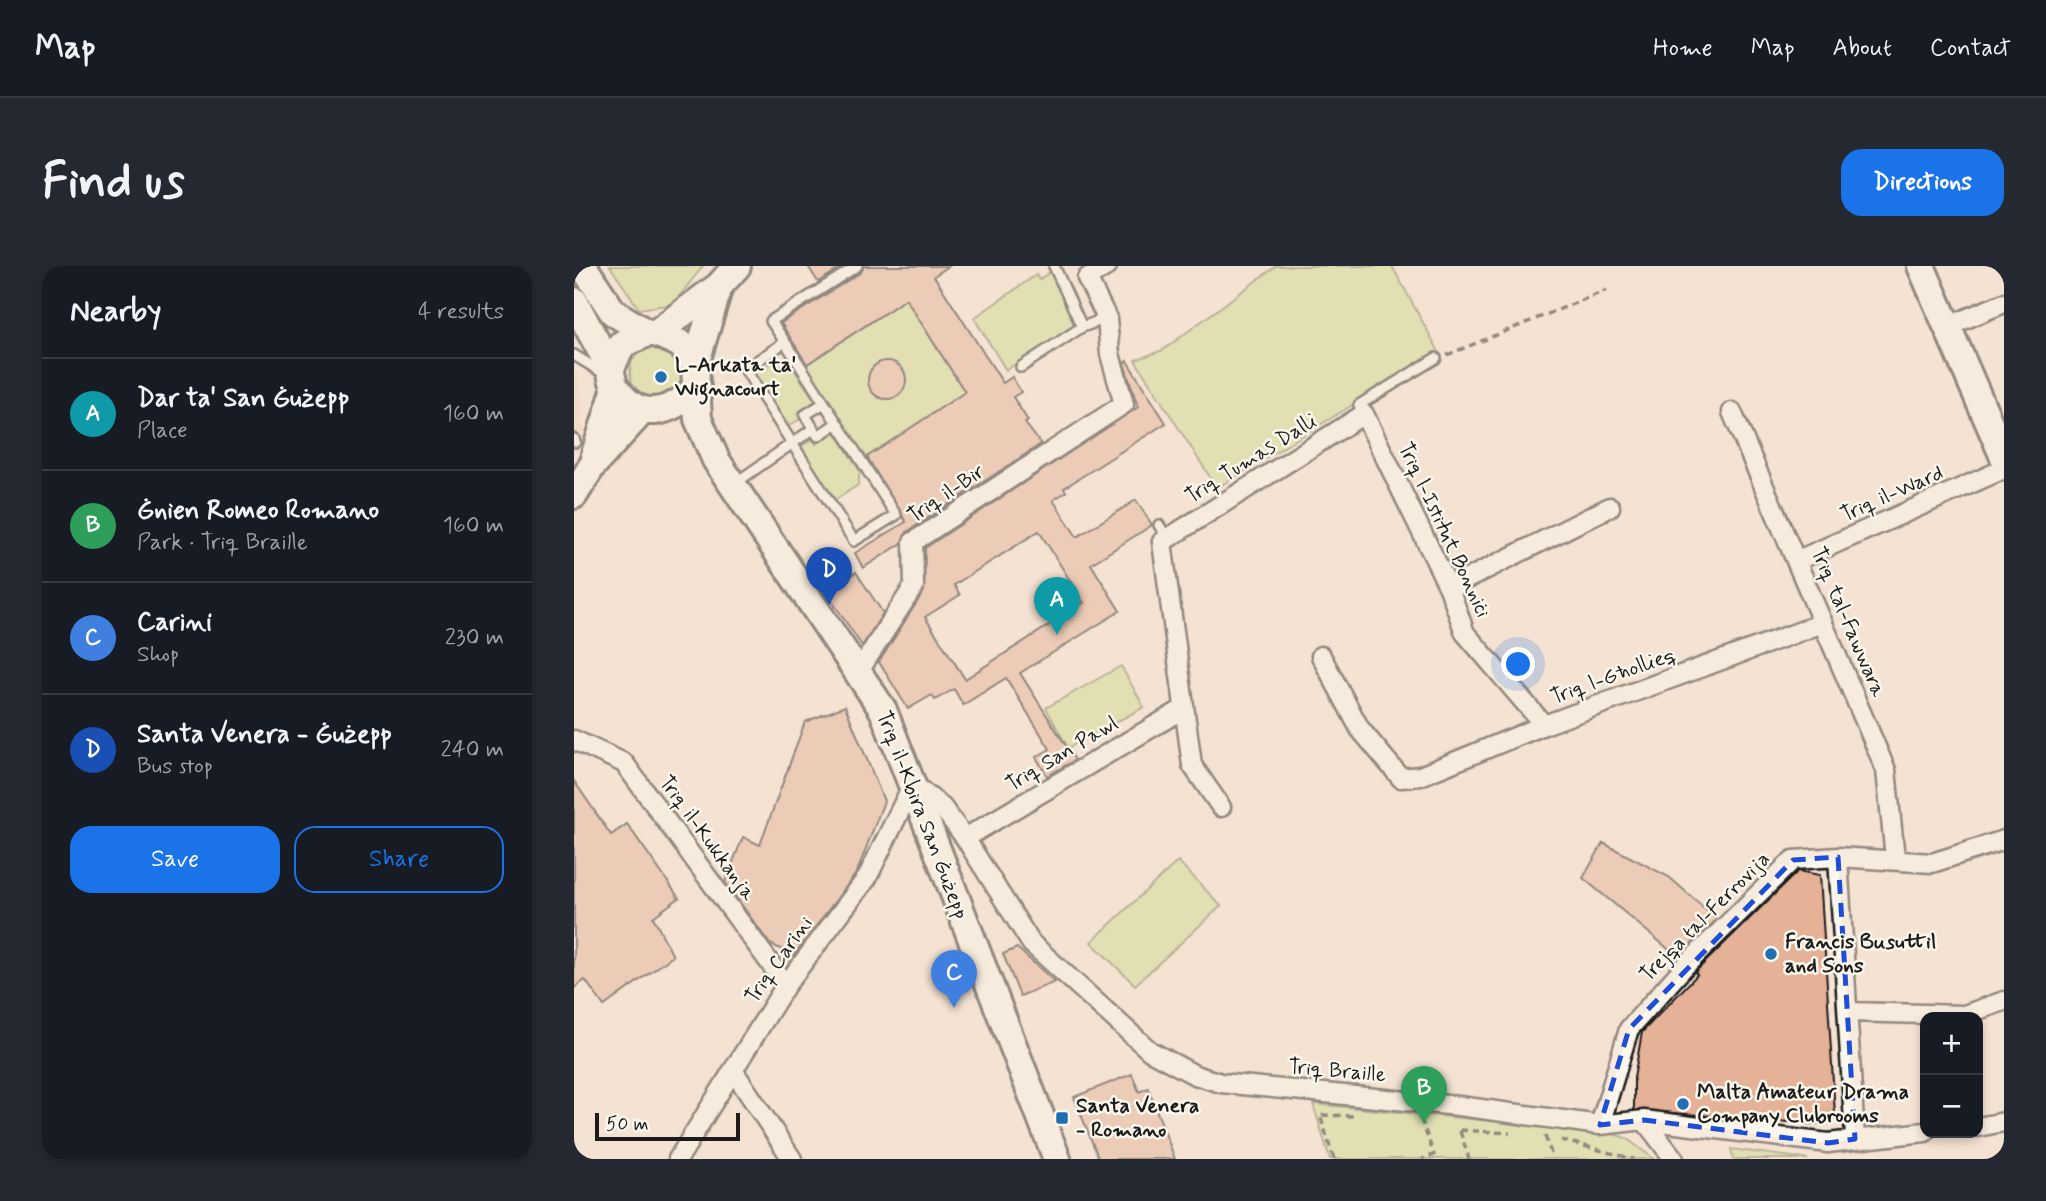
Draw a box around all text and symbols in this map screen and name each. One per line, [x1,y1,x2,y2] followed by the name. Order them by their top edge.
[35,26,95,70] text: Map
[1653,33,1713,64] text: Home
[1751,33,1795,64] text: Map
[1833,33,1892,64] text: About
[1930,33,2011,64] text: Contact
[1841,149,2004,216] button: Directions
[42,150,185,215] text: Find us
[70,292,161,331] text: Nearby
[418,297,504,327] text: 4 results
[674,351,796,405] place label: L-Arkata ta' Wignacourt
[653,369,669,385] marker: L-Arkata ta' Wignacourt
[137,382,349,416] text: Dar ta' San Ġużepp
[85,399,101,429] text: A
[443,399,504,429] text: 160 m
[1180,407,1322,511] street label: Triq Tumas Dalli
[137,416,188,446] text: Place
[1391,438,1497,623] street label: Triq l-Istitut Bonniċi
[902,458,990,530] street label: Triq il-Bir
[1836,459,1948,529] street label: Triq il-Ward
[137,494,379,528] text: Ġnien Romeo Romano
[86,511,100,541] text: B
[443,511,504,541] text: 160 m
[137,528,308,558] text: Park · Triq Braille
[1804,543,1892,702] street label: Triq tal-Fawwara
[806,547,852,605] pin: D
[1034,577,1080,635] pin: A
[137,606,212,640] text: Carini
[85,623,101,653] text: C
[445,623,504,653] text: 230 m
[137,640,179,670] text: Shop
[1547,640,1679,712] street label: Triq l-Għollieq
[1501,647,1535,681] your location
[869,707,975,923] street label: Triq il-Kbira San Ġużepp
[1001,709,1123,799] street label: Triq San Pawl
[137,718,392,752] text: Santa Venera - Ġużepp
[85,735,101,765] text: D
[440,735,504,765] text: 240 m
[137,752,213,782] text: Bus stop
[652,770,762,907] street label: Triq il-Kukkanja
[70,826,280,893] button: Save
[294,826,504,893] button: Share
[1634,846,1776,988] street label: Trejqa tal-Ferrovija
[739,910,820,1009] street label: Triq Carini
[1785,928,1936,980] place label: Francis Busuttil and Sons
[1763,946,1779,962] marker: Francis Busuttil and Sons
[931,950,977,1008] pin: C
[1920,1012,1983,1138] map controls
[1920,1012,1983,1075] button: +
[1287,1053,1387,1089] street label: Triq Braille
[1401,1066,1447,1124] pin: B
[1920,1075,1983,1138] button: −
[1697,1078,1909,1130] place label: Malta Amateur Drama Company Clubrooms
[1076,1092,1199,1144] place label: Santa Venera - Romano
[1675,1096,1691,1112] marker: Malta Amateur Drama Company Clubrooms
[595,1110,740,1142] scale bar
[1054,1110,1070,1126] marker: Santa Venera - Romano
[606,1112,649,1137] text: 50 m

